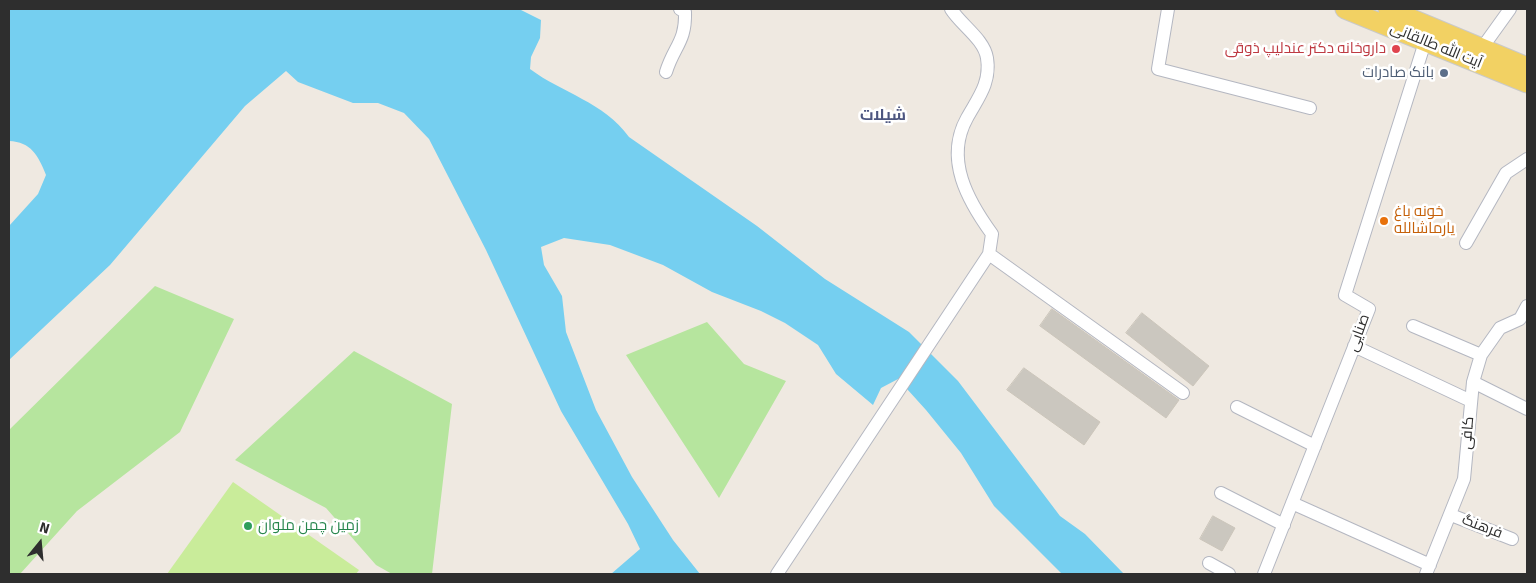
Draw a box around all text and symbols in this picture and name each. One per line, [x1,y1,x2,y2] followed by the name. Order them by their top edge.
[1387,19,1485,73] street label: آیت الله طالقانی
[1225,40,1386,58] place label: داروخانه دکتر عندلیپ ذوقی
[1390,43,1402,55] marker: داروخانه دکتر عندلیپ ذوقی
[1362,64,1434,82] place label: بانک صادرات
[1438,67,1450,79] marker: بانک صادرات
[860,106,906,126] district label: شیلات
[1394,203,1455,238] place label: خونه باغ یارماشالله
[1378,215,1390,227] marker: خونه باغ یارماشالله
[1344,312,1374,354] street label: صنایی
[1458,416,1478,450] street label: کافی
[1459,511,1505,543] street label: فرهنگ
[258,517,359,535] place label: زمین چمن ملوان
[15,518,65,568] north arrow
[37,519,52,538] text: N
[242,520,254,532] marker: زمین چمن ملوان

